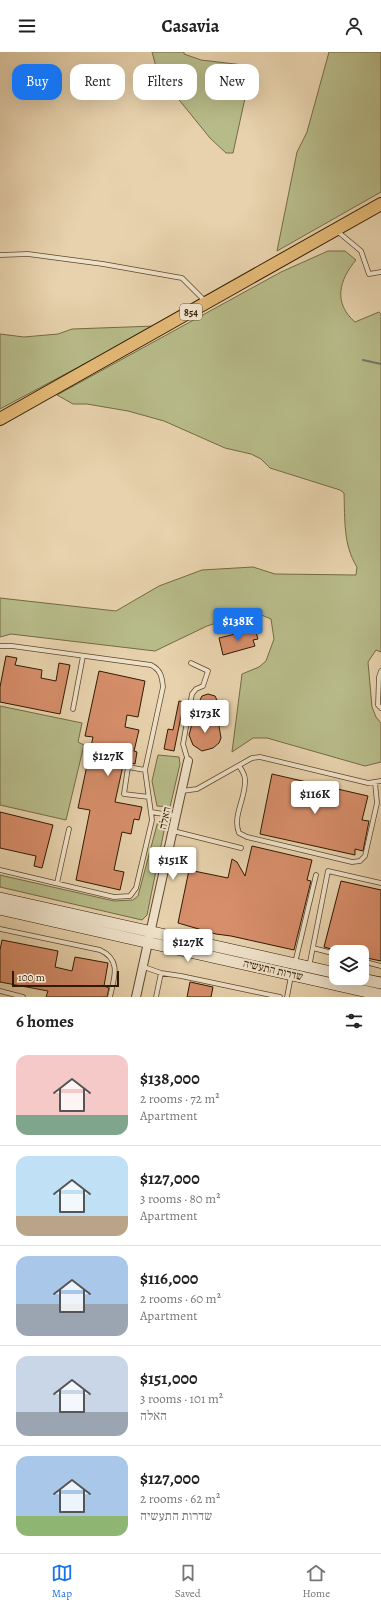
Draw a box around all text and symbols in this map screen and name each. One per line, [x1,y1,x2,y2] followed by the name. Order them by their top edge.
[162,14,219,38] text: Casavia
[16,15,38,37] icon: menu
[343,15,365,37] icon: person
[12,64,62,100] chip: Buy
[70,64,125,100] chip: Rent
[133,64,197,100] chip: Filters
[205,64,259,100] chip: New
[180,304,202,320] road number: 854
[210,608,266,642] pin: $138K
[222,612,254,629] text: $138K
[177,700,233,734] pin: $173K
[190,704,220,721] text: $173K
[80,743,136,777] pin: $127K
[92,747,124,764] text: $127K
[287,781,343,815] pin: $116K
[300,785,330,802] text: $116K
[155,805,175,831] street label: האלה
[145,847,201,881] pin: $151K
[158,851,188,868] text: $151K
[160,929,216,963] pin: $127K
[172,933,204,950] text: $127K
[329,945,369,985] map controls
[329,945,369,985] button: layers
[242,956,305,984] street label: שדרות התעשיה
[12,969,119,988] scale bar
[18,970,45,985] text: 100 m
[16,1010,74,1033] text: 6 homes
[343,1010,365,1032] icon: filters
[140,1067,200,1090] text: $138,000
[48,1071,96,1119] icon: home
[140,1090,220,1107] text: 2 rooms · 72 m²
[140,1107,198,1124] text: Apartment
[140,1167,200,1190] text: $127,000
[48,1172,96,1220] icon: home
[140,1190,220,1207] text: 3 rooms · 80 m²
[140,1207,198,1224] text: Apartment
[140,1267,198,1290] text: $116,000
[48,1272,96,1320] icon: home
[140,1290,221,1307] text: 2 rooms · 60 m²
[140,1307,198,1324] text: Apartment
[140,1367,198,1390] text: $151,000
[48,1372,96,1420] icon: home
[140,1390,223,1407] text: 3 rooms · 101 m²
[140,1407,167,1424] text: האלה
[140,1467,200,1490] text: $127,000
[48,1472,96,1520] icon: home
[140,1490,220,1507] text: 2 rooms · 62 m²
[140,1507,212,1524] text: שדרות התעשיה
[51,1562,73,1601] tab: Map
[175,1562,201,1601] tab: Saved
[302,1562,330,1601] tab: Home

